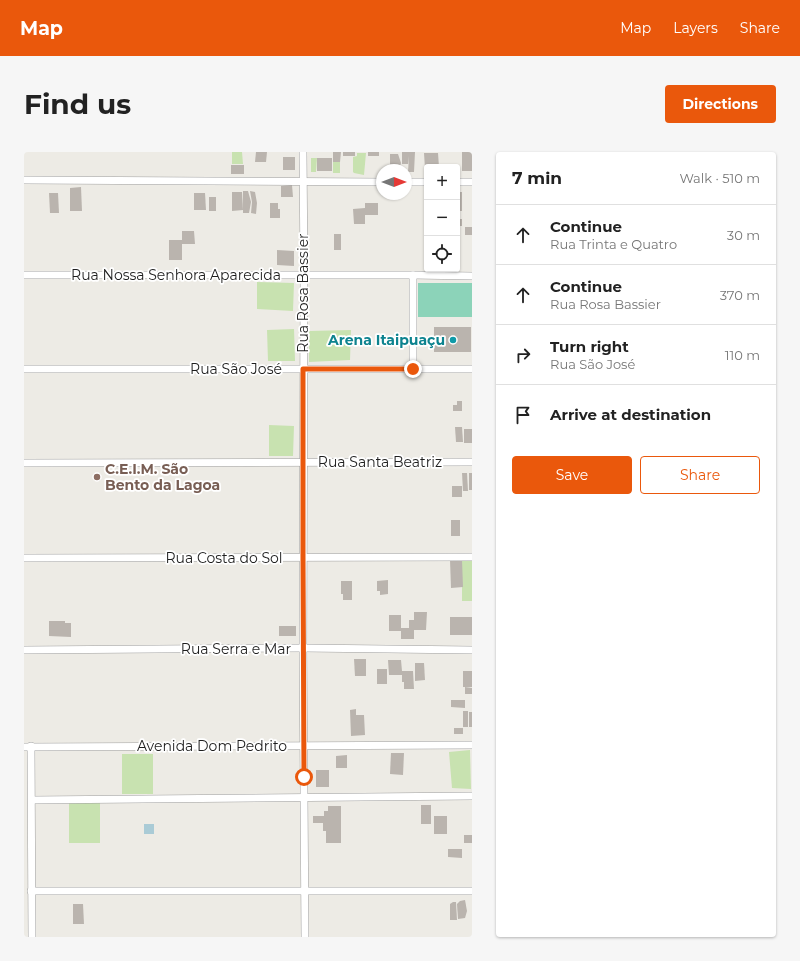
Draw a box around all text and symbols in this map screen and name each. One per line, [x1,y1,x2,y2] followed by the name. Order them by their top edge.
[20,17,63,40] text: Map
[620,19,651,37] text: Map
[673,19,718,37] text: Layers
[740,19,780,37] text: Share
[665,85,776,123] button: Directions
[24,87,131,121] text: Find us
[376,164,412,200] north arrow
[424,164,460,272] map controls
[424,164,460,200] button: +
[512,168,562,188] text: 7 min
[679,170,760,186] text: Walk · 510 m
[424,200,460,236] button: −
[550,217,622,236] text: Continue
[512,224,534,246] icon: ahead
[727,227,760,243] text: 30 m
[294,233,312,353] street label: Rua Rosa Bassier
[424,236,460,272] button: locate
[550,236,677,252] text: Rua Trinta e Quatro
[71,266,281,284] street label: Rua Nossa Senhora Aparecida
[550,277,622,296] text: Continue
[512,284,534,306] icon: ahead
[720,287,760,303] text: 370 m
[550,296,661,312] text: Rua Rosa Bassier
[327,331,445,349] place label: Arena Itaipuaçu
[448,335,458,345] marker: Arena Itaipuaçu
[550,337,629,356] text: Turn right
[512,344,534,366] icon: right
[725,347,760,363] text: 110 m
[550,356,635,372] text: Rua São José
[190,360,282,378] street label: Rua São José
[404,360,422,378] route end
[512,404,534,426] icon: arrive
[550,405,711,424] text: Arrive at destination
[318,453,442,471] street label: Rua Santa Beatriz
[512,456,632,494] button: Save
[640,456,760,494] button: Share
[105,460,220,494] place label: C.E.I.M. São Bento da Lagoa
[92,472,102,482] marker: C.E.I.M. São Bento da Lagoa
[165,549,283,567] street label: Rua Costa do Sol
[181,640,292,658] street label: Rua Serra e Mar
[137,737,287,755] street label: Avenida Dom Pedrito
[295,768,313,786] route start

